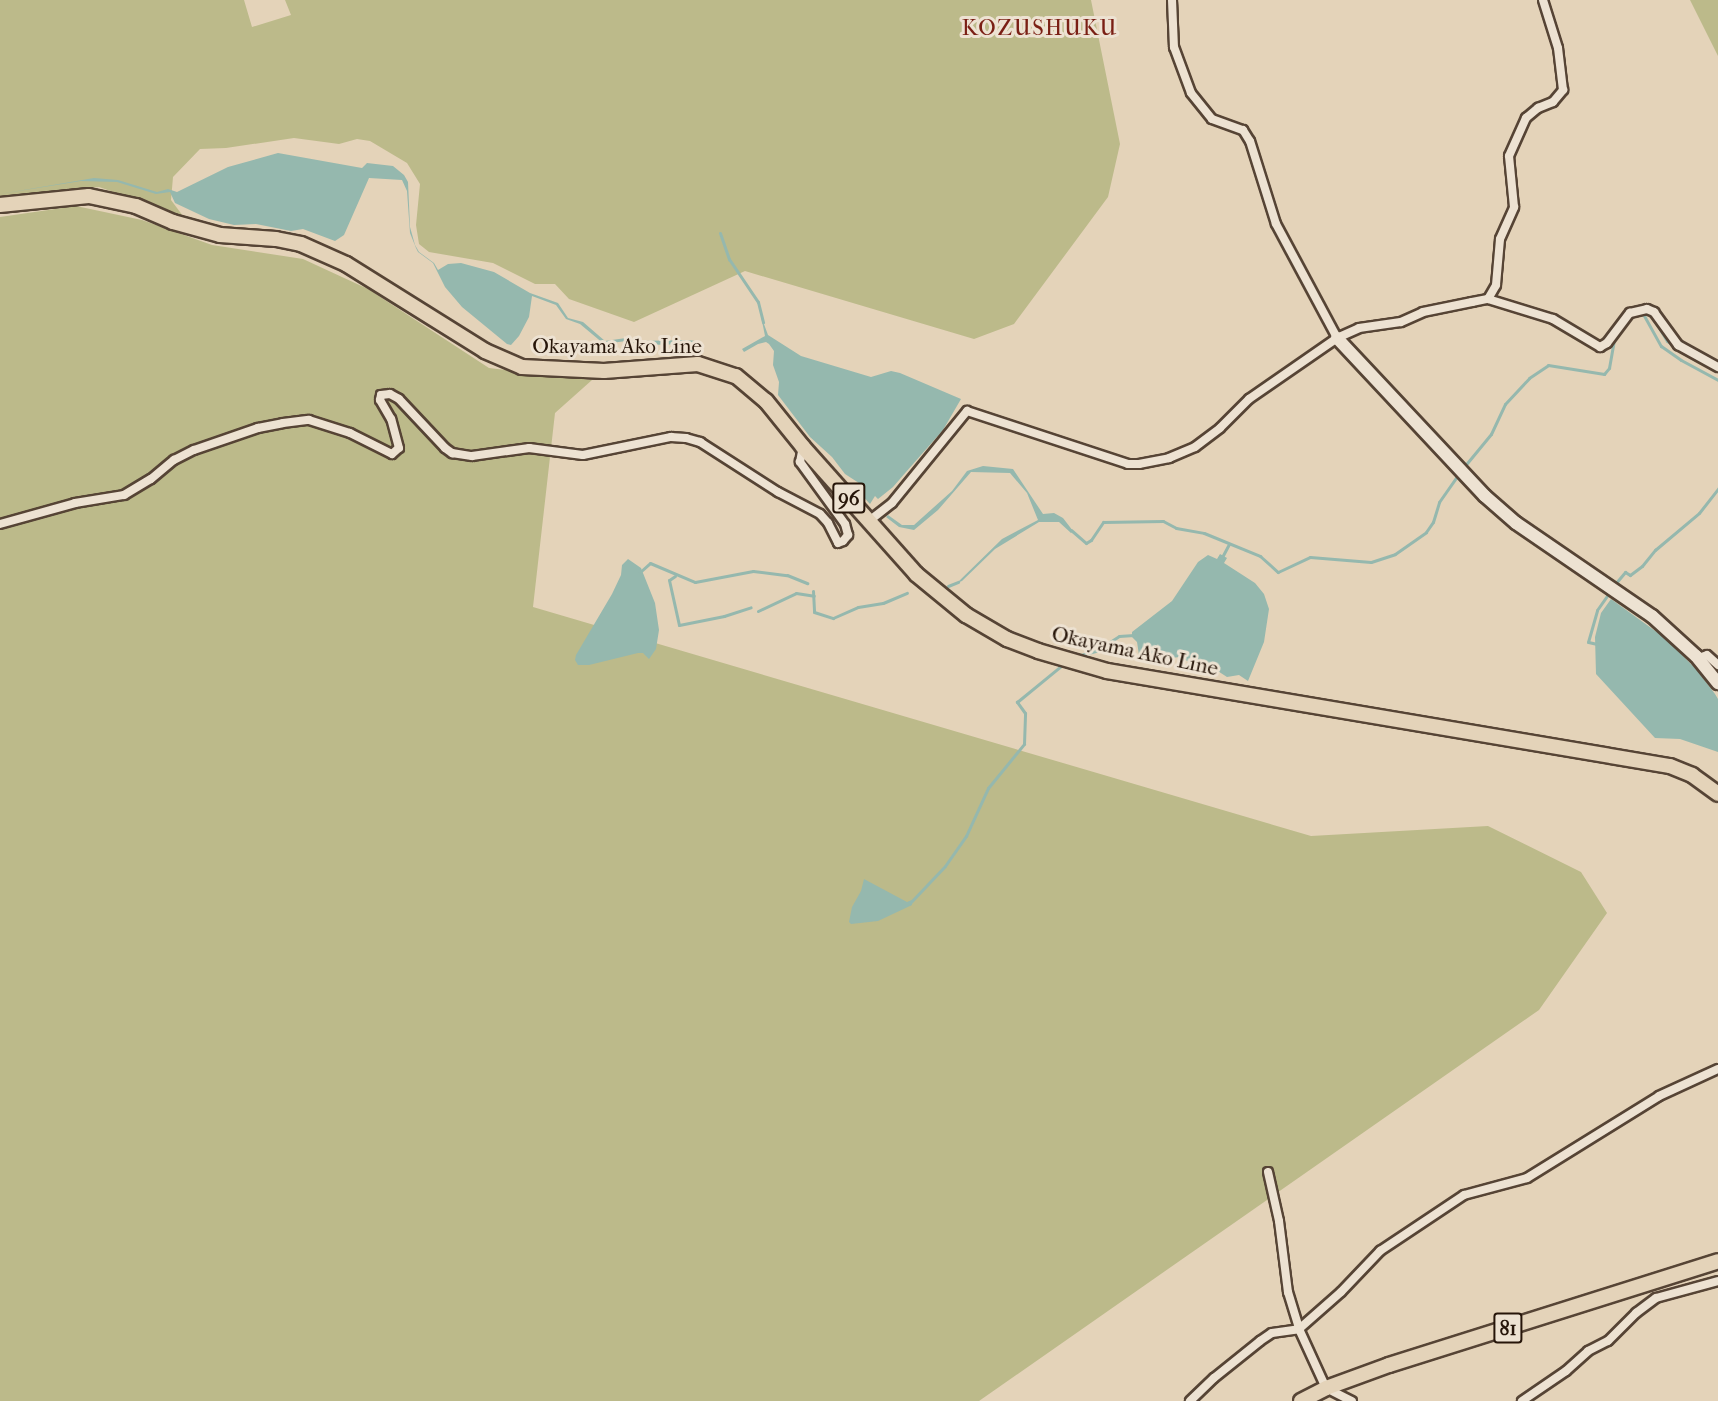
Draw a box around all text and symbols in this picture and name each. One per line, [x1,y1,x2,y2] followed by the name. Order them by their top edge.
[962,16,1118,42] district label: KOZUSHUKU
[532,333,702,359] street label: Okayama Ako Line
[831,481,867,515] road number: 96
[1049,621,1221,681] street label: Okayama Ako Line
[1493,1311,1523,1345] road number: 81

